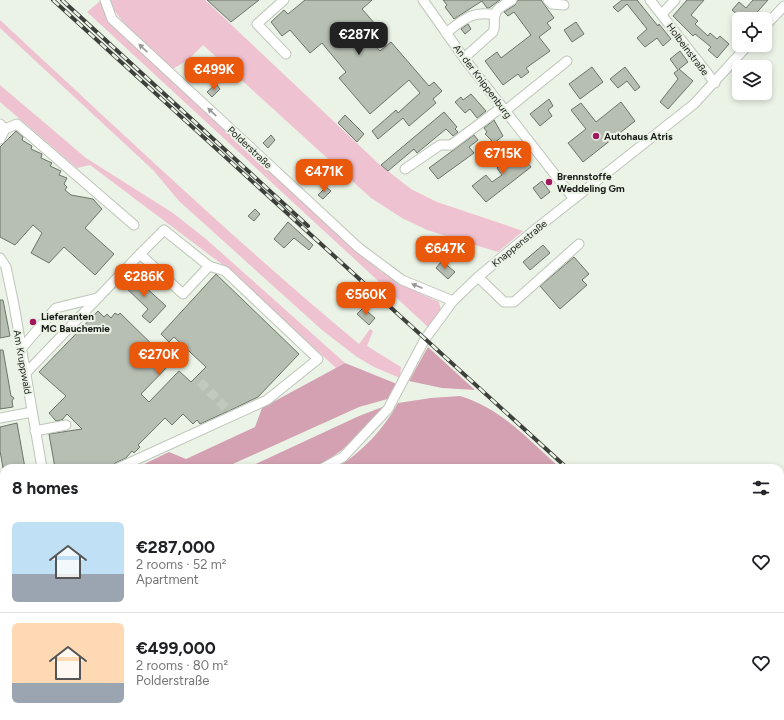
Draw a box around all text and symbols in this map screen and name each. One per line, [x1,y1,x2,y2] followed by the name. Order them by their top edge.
[732,12,772,100] map controls
[732,12,772,52] button: locate
[664,20,712,79] street label: Holbeinstraße
[331,22,387,56] pin: €287K
[339,27,379,42] text: €287K
[450,42,515,121] street label: An der Knippenburg
[138,44,148,53] one-way arrow
[186,57,242,91] pin: €499K
[732,60,772,100] button: layers
[193,62,235,77] text: €499K
[207,107,217,117] one-way arrow
[225,123,275,172] street label: Polderstraße
[604,130,673,143] place label: Autohaus Atris
[591,131,601,141] marker: Autohaus Atris
[475,141,531,175] pin: €715K
[484,146,522,161] text: €715K
[296,159,352,193] pin: €471K
[305,164,343,179] text: €471K
[557,170,625,195] place label: Brennstoffe Weddeling Gm
[544,177,554,187] marker: Brennstoffe Weddeling Gm
[489,217,550,270] street label: Knappenstraße
[417,236,473,270] pin: €647K
[425,241,465,256] text: €647K
[116,264,172,298] pin: €286K
[124,269,164,284] text: €286K
[338,282,394,316] pin: €560K
[411,283,423,289] one-way arrow
[345,287,387,302] text: €560K
[41,310,110,335] place label: Lieferanten MC Bauchemie
[28,317,38,327] marker: Lieferanten MC Bauchemie
[10,329,35,396] street label: Am Kruppwald
[131,342,187,376] pin: €270K
[139,347,179,362] text: €270K
[750,477,772,499] icon: filters
[12,478,78,498] text: 8 homes
[136,537,215,557] text: €287,000
[44,538,92,586] icon: home
[750,551,772,573] icon: heart
[136,557,227,572] text: 2 rooms · 52 m²
[136,572,199,587] text: Apartment
[136,638,216,658] text: €499,000
[44,639,92,687] icon: home
[750,652,772,674] icon: heart
[136,658,228,673] text: 2 rooms · 80 m²
[136,673,209,688] text: Polderstraße

